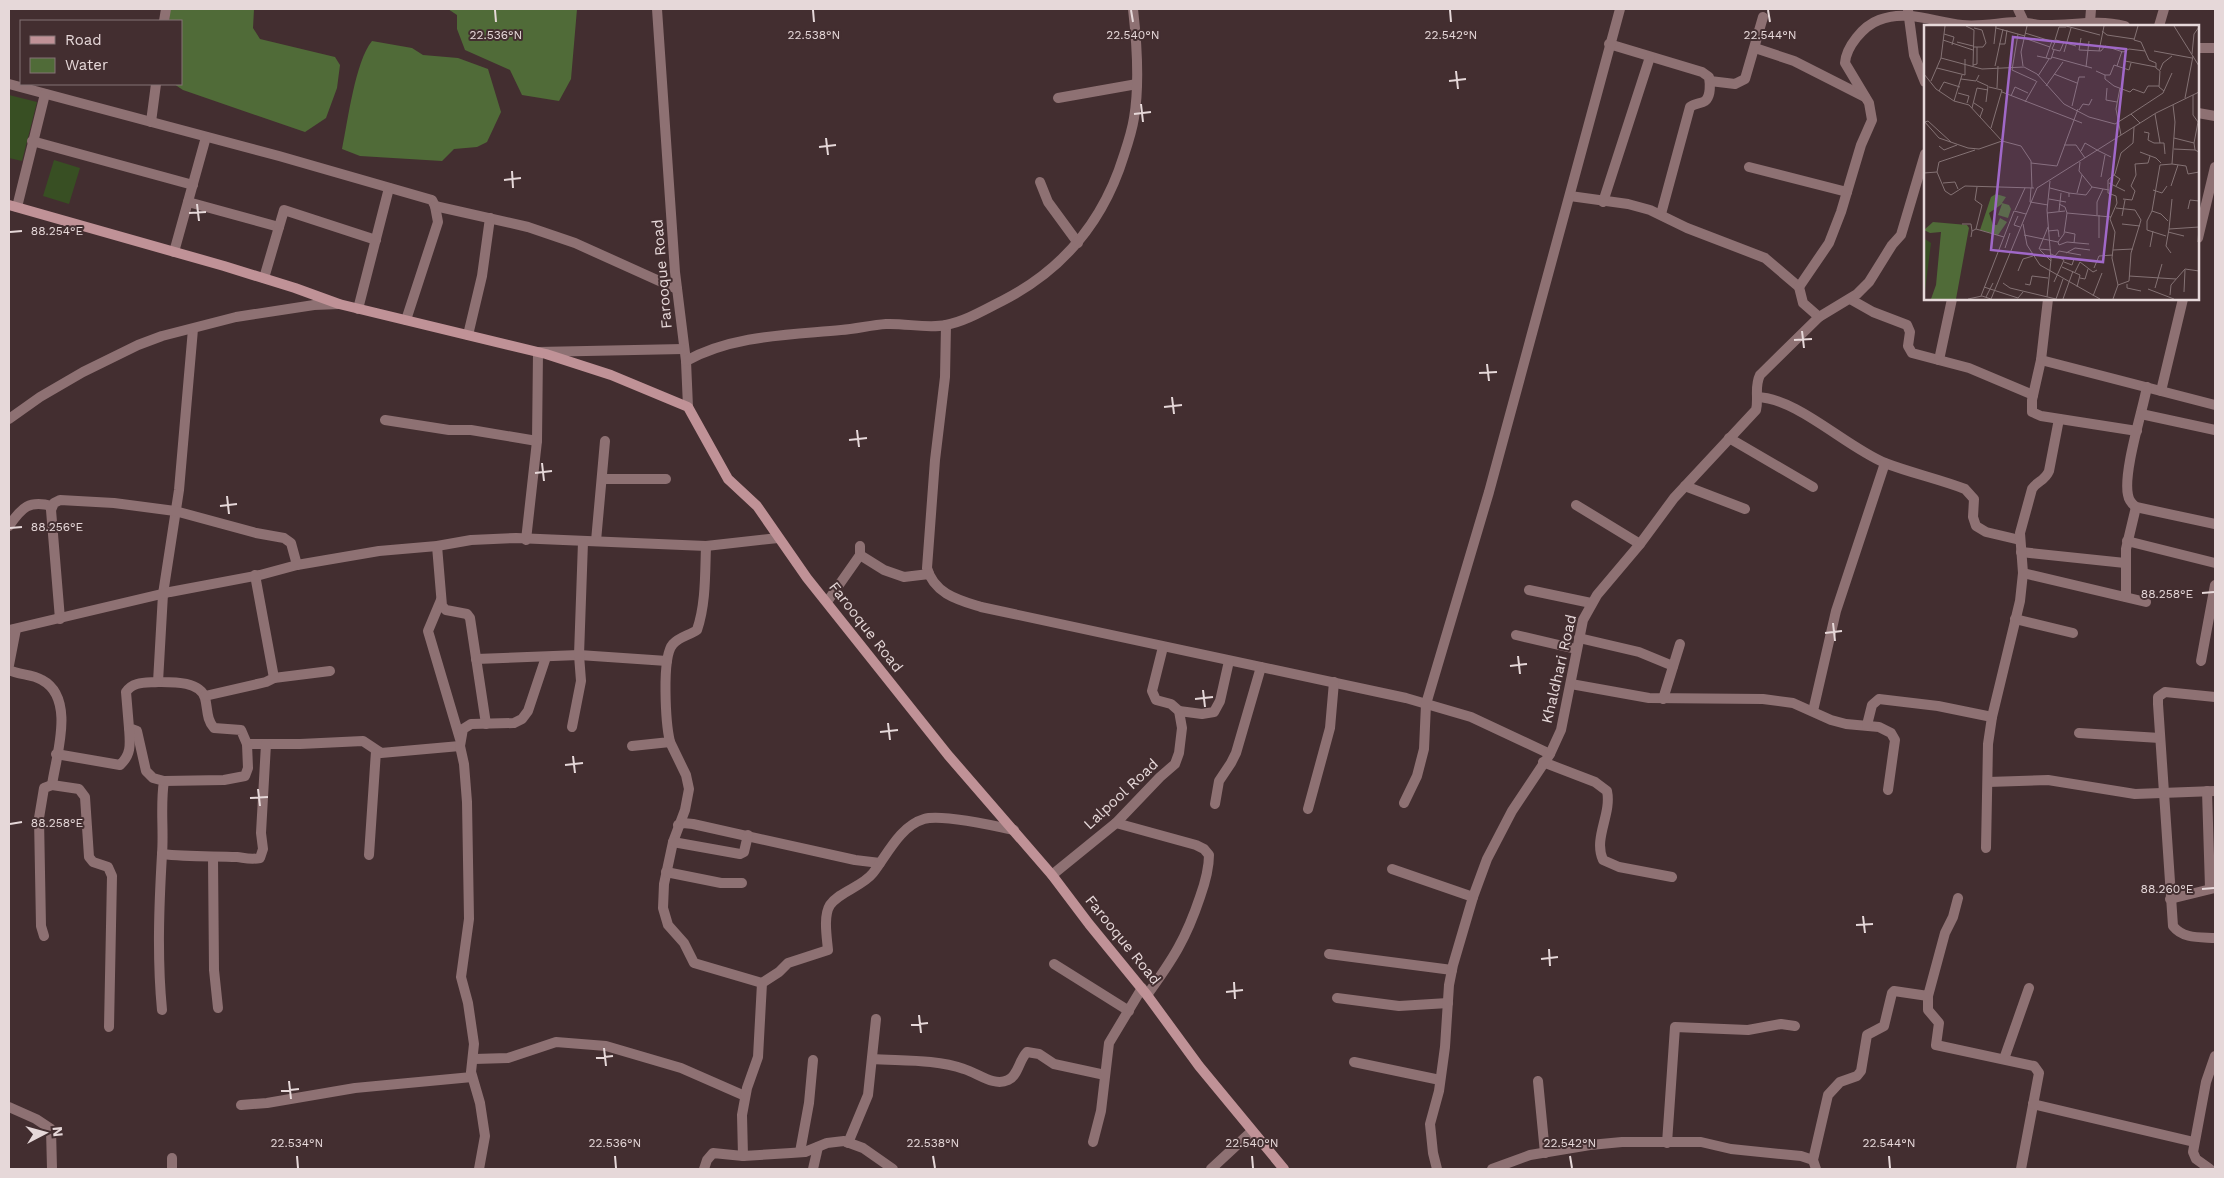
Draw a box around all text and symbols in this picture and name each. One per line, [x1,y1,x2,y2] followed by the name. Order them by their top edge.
[20,20,182,85] legend
[1924,25,2199,300] inset map
[470,28,522,42] text: 22.536°N
[788,28,840,42] text: 22.538°N
[1106,28,1160,42] text: 22.540°N
[1425,28,1477,42] text: 22.542°N
[1743,28,1797,42] text: 22.544°N
[65,31,102,49] text: Road
[65,56,108,74] text: Water
[648,219,676,329] street label: Farooque Road
[31,224,84,238] text: 88.254°E
[31,520,84,534] text: 88.256°E
[825,578,907,676] street label: Farooque Road
[2141,587,2194,601] text: 88.258°E
[1538,613,1580,725] street label: Khaldhari Road
[1080,755,1162,833] street label: Lalpool Road
[31,816,84,830] text: 88.258°E
[2141,882,2194,896] text: 88.260°E
[1081,892,1165,988] street label: Farooque Road
[20,1108,70,1158] north arrow
[49,1126,66,1138] text: N
[271,1136,323,1150] text: 22.534°N
[589,1136,641,1150] text: 22.536°N
[907,1136,959,1150] text: 22.538°N
[1225,1136,1279,1150] text: 22.540°N
[1544,1136,1596,1150] text: 22.542°N
[1862,1136,1916,1150] text: 22.544°N

